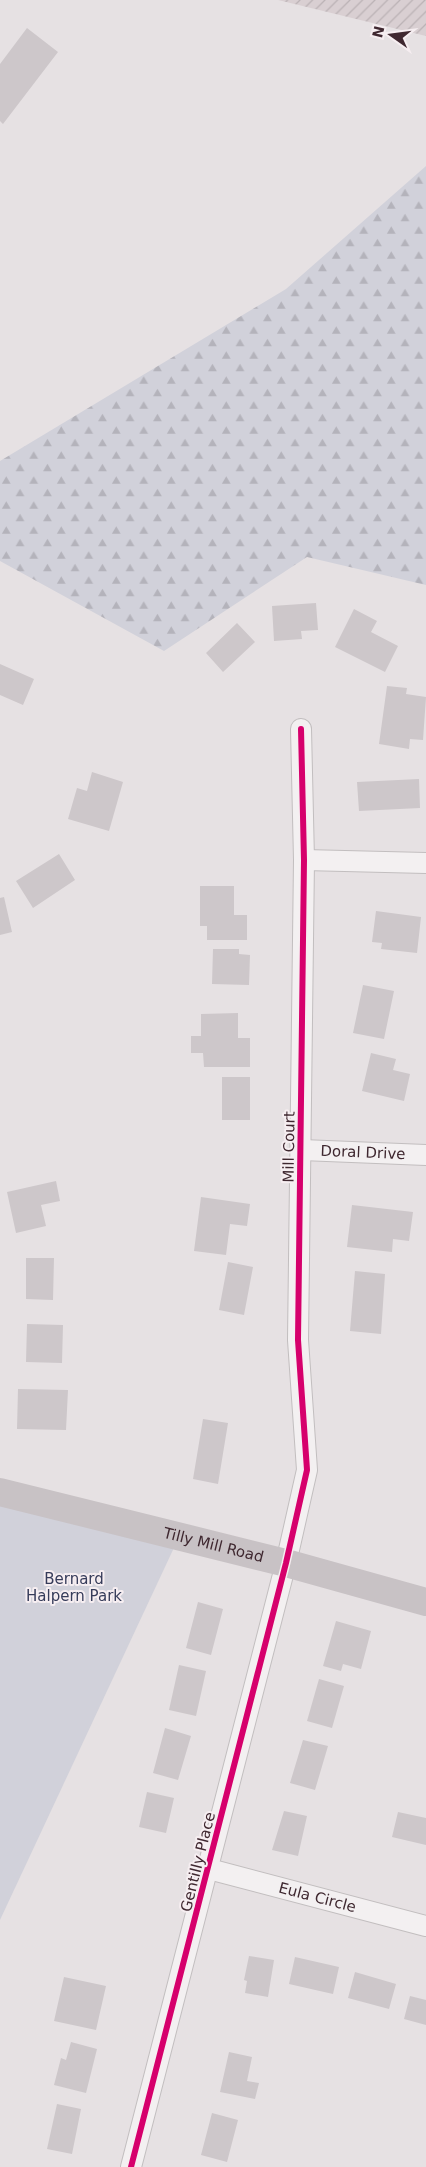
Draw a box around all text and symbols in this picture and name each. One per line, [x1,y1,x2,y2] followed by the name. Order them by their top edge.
[366,10,416,60] north arrow
[369,24,388,39] text: N
[279,1111,299,1183] street label: Mill Court
[320,1142,406,1163] street label: Doral Drive
[160,1524,266,1566] street label: Tilly Mill Road
[26,1570,122,1605] park label: Bernard Halpern Park
[177,1810,219,1914] street label: Gentilly Place
[277,1879,358,1916] street label: Eula Circle

